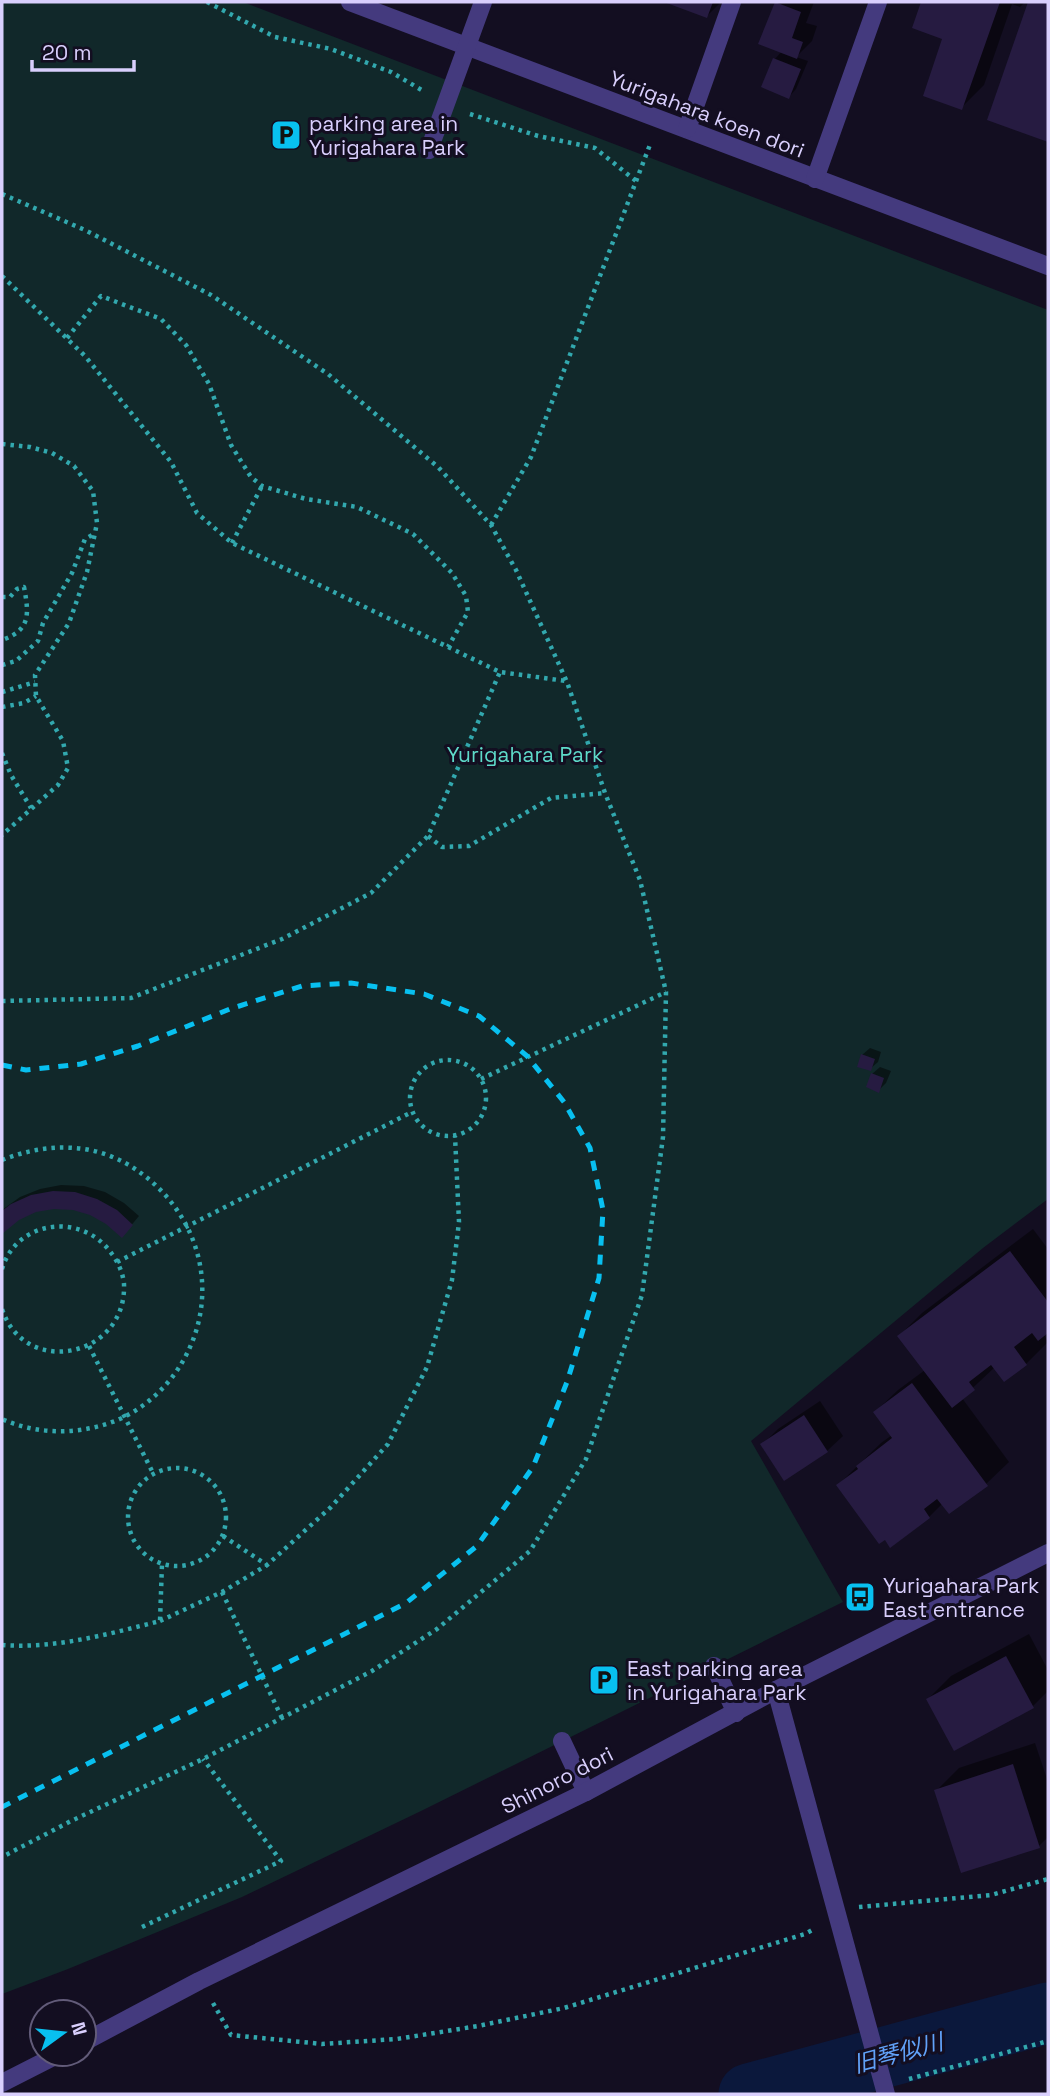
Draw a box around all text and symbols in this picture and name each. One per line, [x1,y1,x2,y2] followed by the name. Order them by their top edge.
[32,28,133,72] scale bar
[42,39,92,66] text: 20 m
[606,64,808,164] street label: Yurigahara koen dori
[309,110,465,161] place label: parking area in Yurigahara Park
[269,118,303,152] parking icon: parking area in Yurigahara Park
[447,741,603,768] park label: Yurigahara Park
[883,1572,1039,1623] place label: Yurigahara Park East entrance
[843,1580,877,1614] bus stop icon: Yurigahara Park East entrance
[627,1655,807,1706] place label: East parking area in Yurigahara Park
[587,1663,621,1697] parking icon: East parking area in Yurigahara Park
[496,1740,618,1820] street label: Shinoro dori
[28,1998,98,2068] north arrow
[65,2019,93,2038] text: N
[850,2026,949,2079] water label: 旧琴似川

